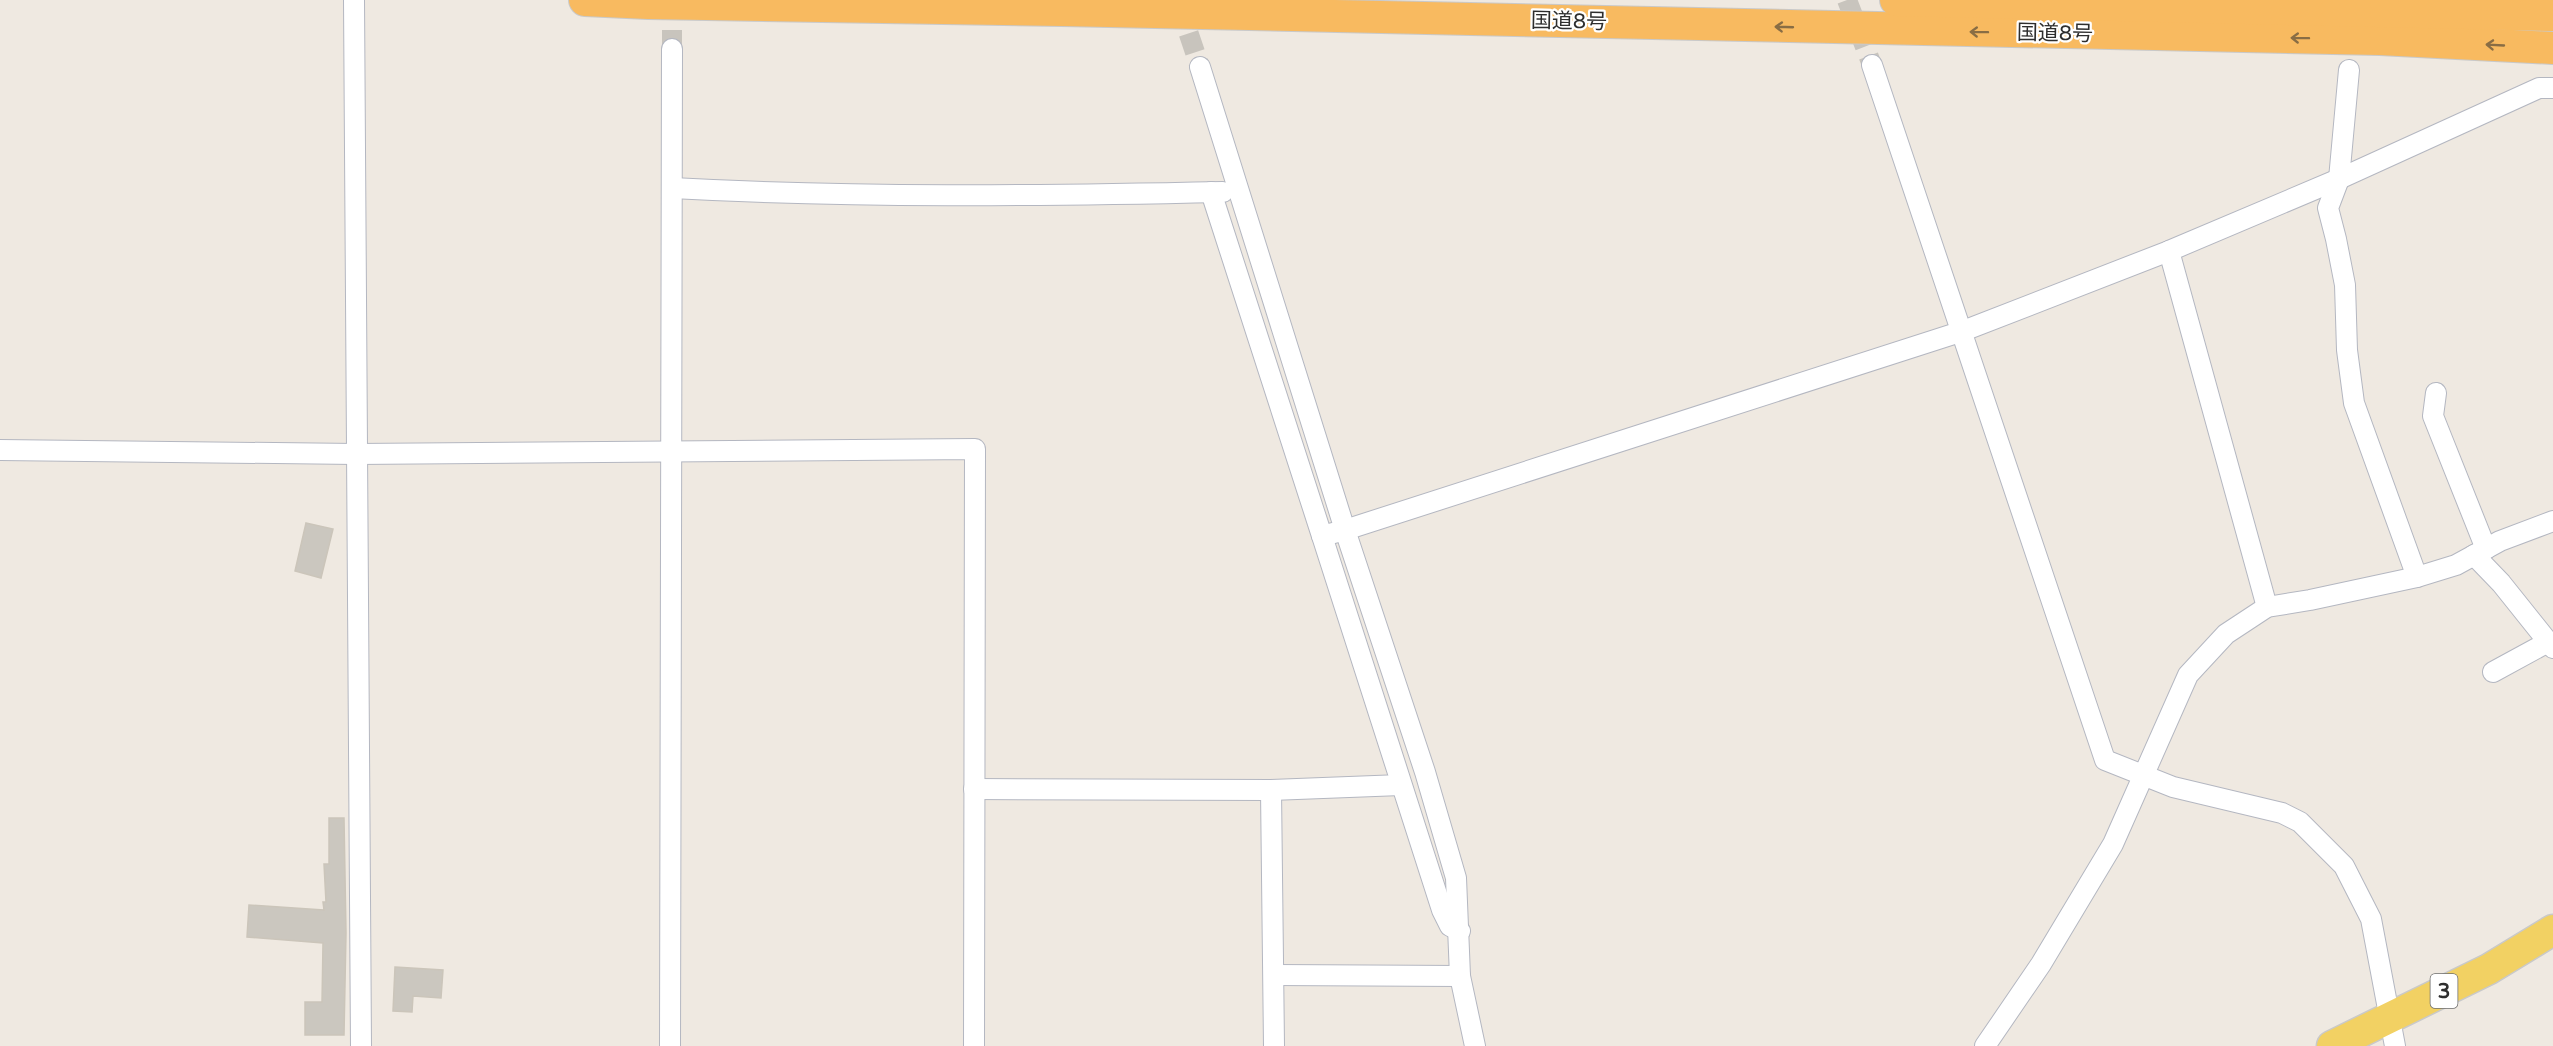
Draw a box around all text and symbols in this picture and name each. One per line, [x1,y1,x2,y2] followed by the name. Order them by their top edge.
[1531,8,1607,35] street label: 国道8号
[2017,20,2093,47] street label: 国道8号
[1774,21,1794,32] one-way arrow
[1969,26,1989,38] one-way arrow
[2290,32,2310,43] one-way arrow
[2485,39,2505,50] one-way arrow
[2430,974,2458,1008] road number: 3

